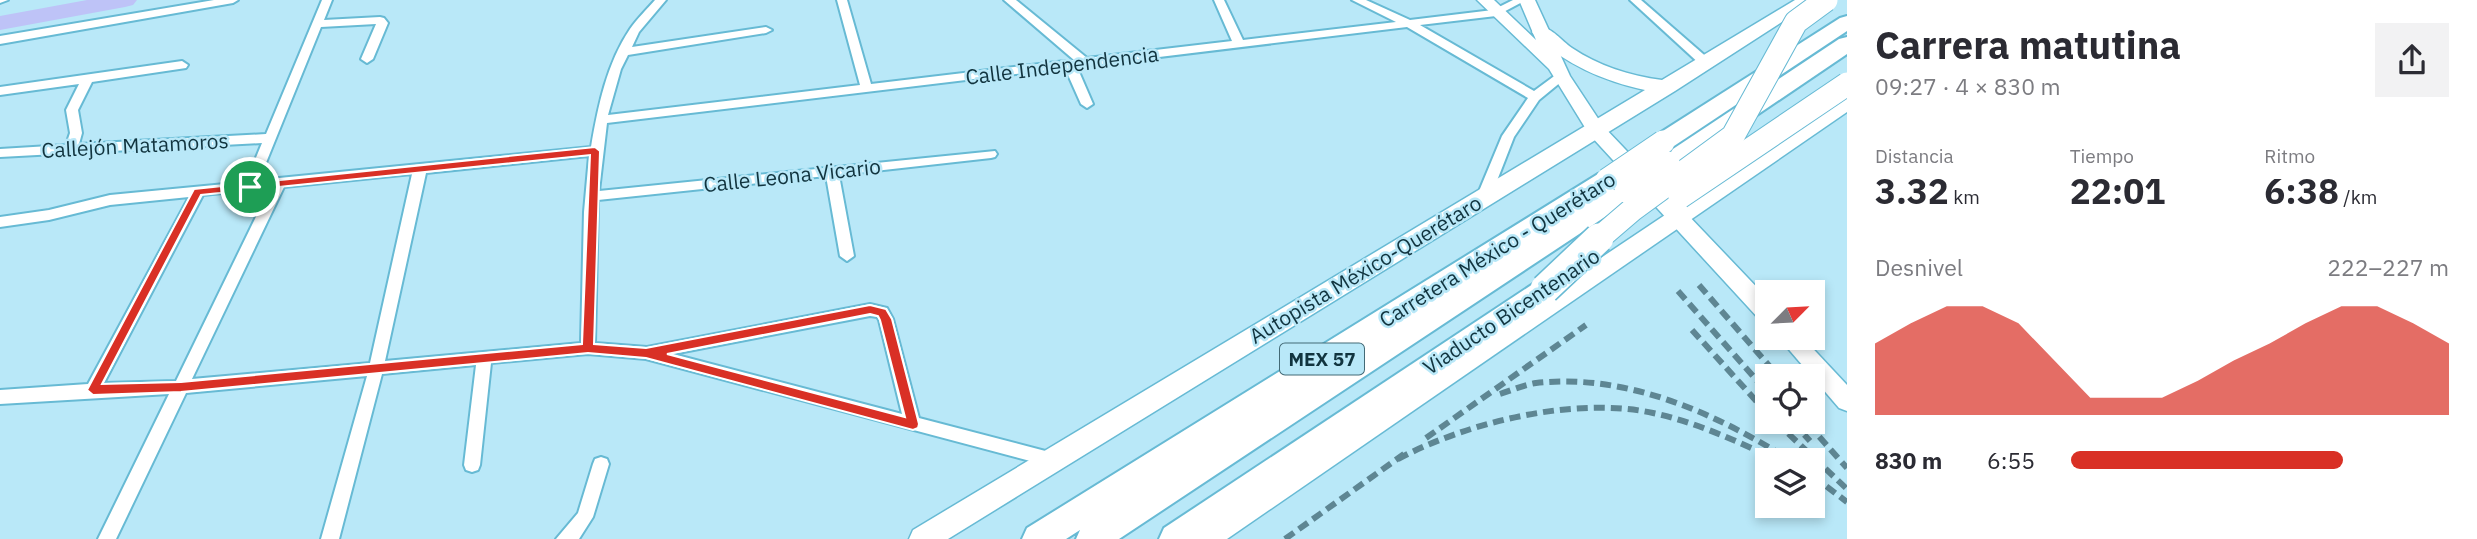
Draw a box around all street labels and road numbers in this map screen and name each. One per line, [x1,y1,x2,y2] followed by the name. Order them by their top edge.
[964,39,1160,91] street label: Calle Independencia
[41,126,229,164] street label: Callejón Matamoros
[702,152,882,198] street label: Calle Leona Vicario
[1373,165,1621,333] street label: Carretera México - Querétaro
[1244,188,1486,350] street label: Autopista México-Querétaro
[1417,241,1605,381] street label: Viaducto Bicentenario
[1280,344,1364,374] road number: MEX 57

